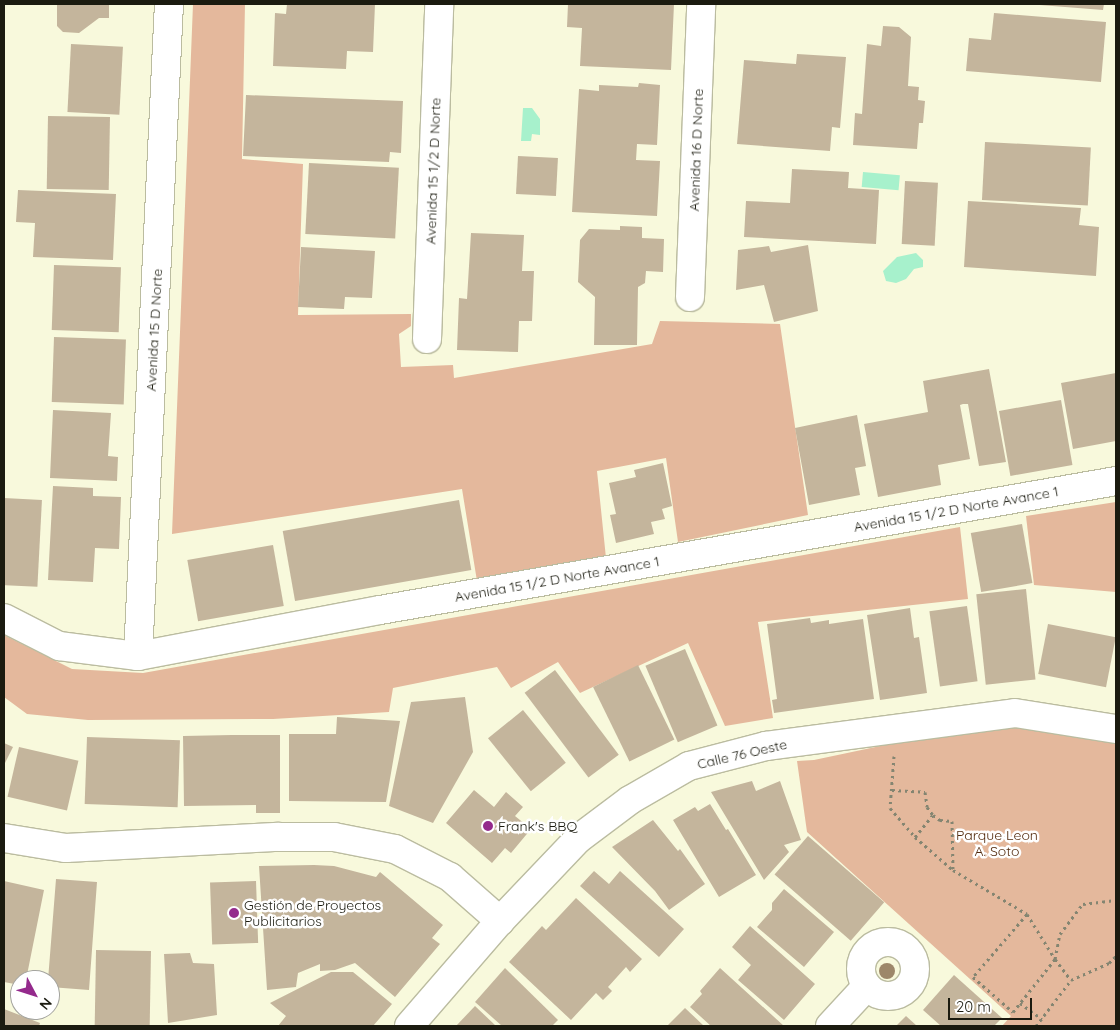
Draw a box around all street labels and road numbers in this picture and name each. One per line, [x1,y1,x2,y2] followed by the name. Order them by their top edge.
[685,88,707,212] street label: Avenida 16 D Norte
[422,97,444,245] street label: Avenida 15 1/2 D Norte
[142,268,166,392] street label: Avenida 15 D Norte
[852,483,1060,535] street label: Avenida 15 1/2 D Norte Avance 1
[453,553,661,605] street label: Avenida 15 1/2 D Norte Avance 1
[695,736,789,772] street label: Calle 76 Oeste

